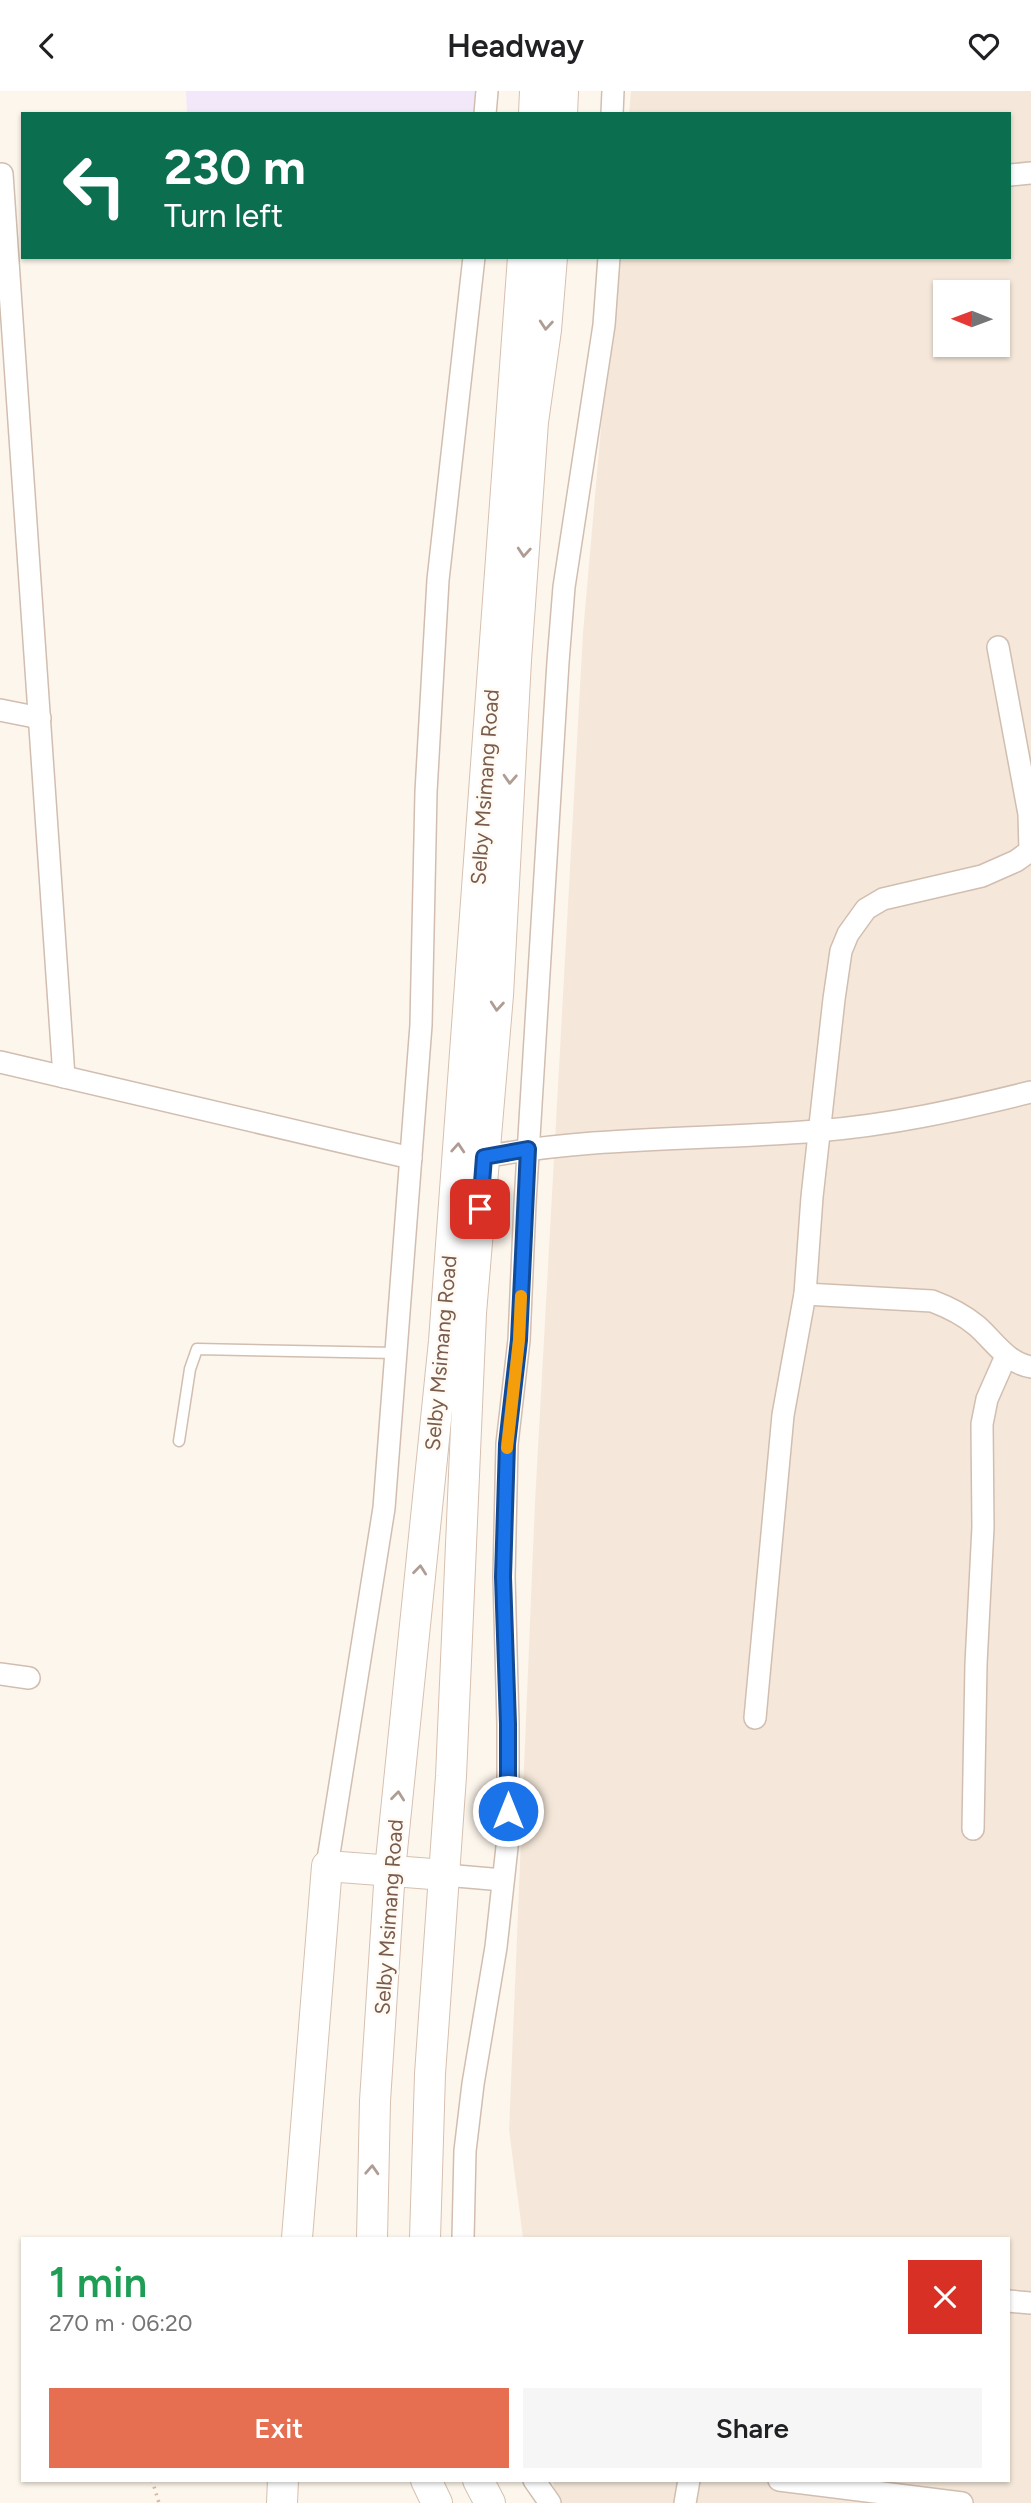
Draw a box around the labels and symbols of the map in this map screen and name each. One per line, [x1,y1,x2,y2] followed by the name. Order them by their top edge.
[933,280,1010,357] north arrow
[539,319,554,331] one-way arrow
[517,546,532,557] one-way arrow
[465,688,504,886] street label: Selby Msimang Road
[502,773,517,784] one-way arrow
[490,1001,505,1012] one-way arrow
[450,1143,465,1154] one-way arrow
[450,1179,510,1239] pin
[420,1254,461,1452] street label: Selby Msimang Road
[412,1564,427,1576] one-way arrow
[471,1774,545,1848] position arrow
[390,1791,405,1802] one-way arrow
[369,1818,408,2016] street label: Selby Msimang Road
[365,2164,380,2175] one-way arrow

